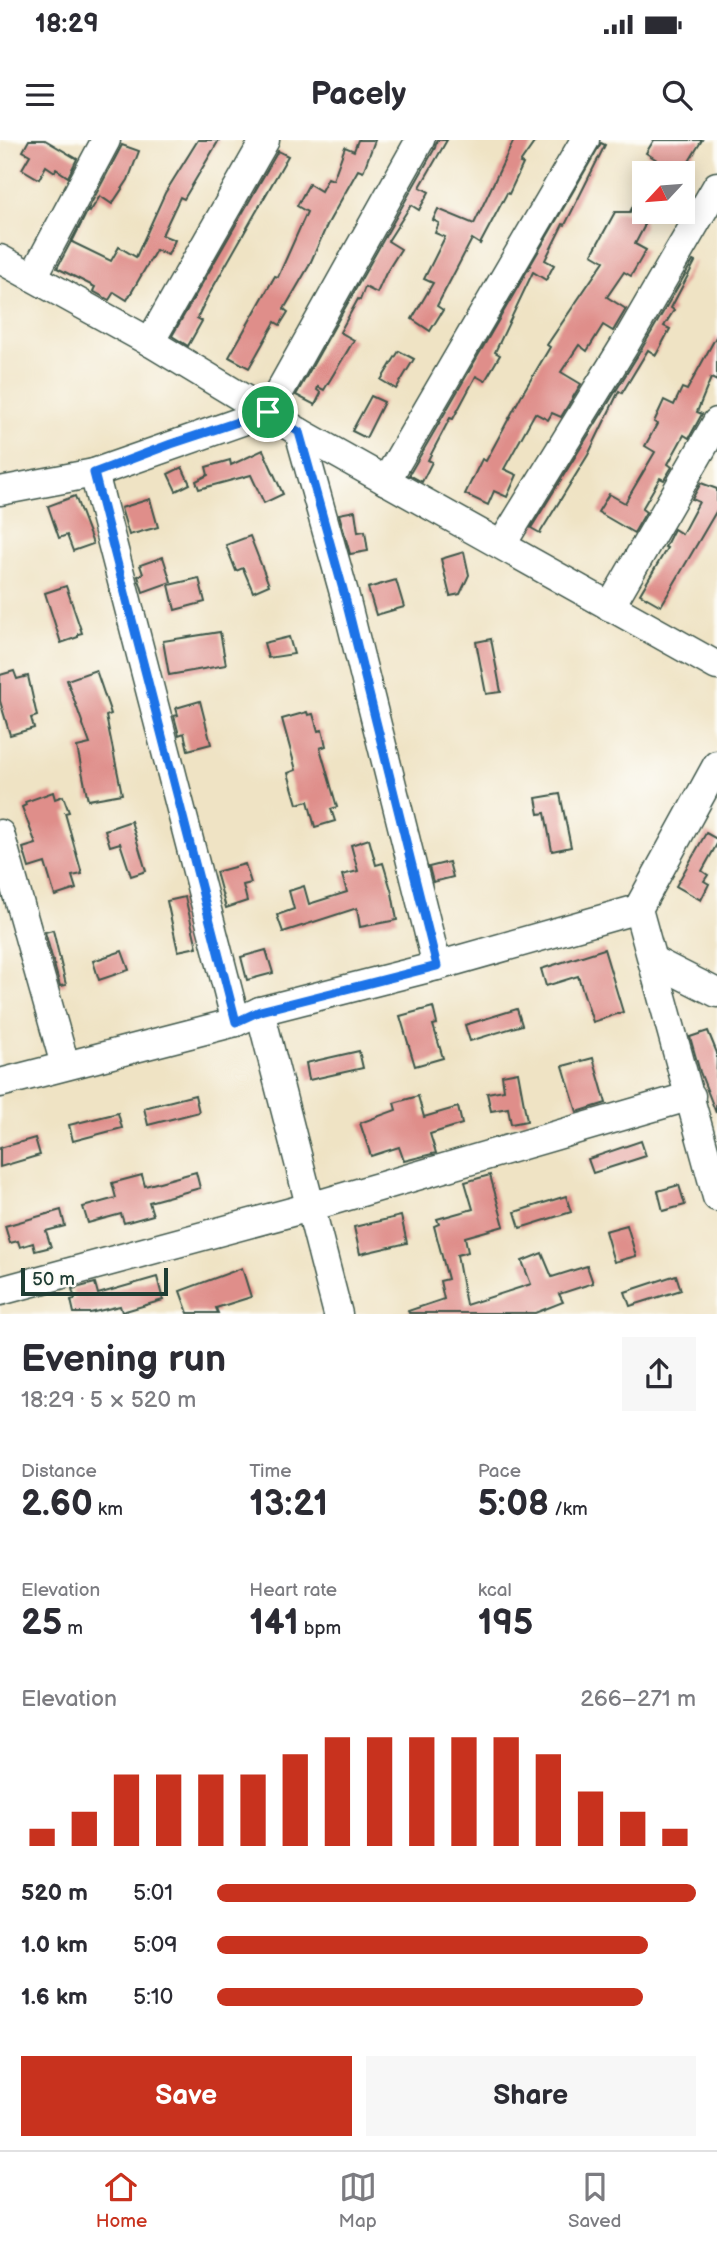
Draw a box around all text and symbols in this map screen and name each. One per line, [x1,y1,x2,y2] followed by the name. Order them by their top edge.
[35,9,99,40] text: 18:29
[311,75,406,114] text: Pacely
[21,76,59,114] icon: menu
[658,76,696,114] icon: search
[632,161,695,224] north arrow
[632,161,695,224] map controls
[238,382,298,442] pin
[249,393,287,431] icon: arrive
[21,1265,168,1296] scale bar
[32,1268,75,1291] text: 50 m
[21,1337,226,1382] text: Evening run
[622,1337,696,1411] button: share
[21,1386,196,1414] text: 18:29 · 5 × 520 m
[21,1460,97,1483] text: Distance
[249,1460,291,1483] text: Time
[478,1460,521,1483] text: Pace
[21,1483,93,1526] text: 2.60
[249,1483,328,1526] text: 13:21
[478,1483,549,1526] text: 5:08
[93,1498,123,1521] text: km
[549,1498,588,1521] text: /km
[21,1579,100,1602] text: Elevation
[249,1579,337,1602] text: Heart rate
[478,1579,512,1602] text: kcal
[21,1602,62,1645] text: 25
[249,1602,299,1645] text: 141
[478,1602,533,1645] text: 195
[62,1617,83,1640] text: m
[299,1617,341,1640] text: bpm
[21,1685,117,1713] text: Elevation
[580,1685,696,1713] text: 266–271 m
[21,1879,88,1907] text: 520 m
[133,1879,173,1907] text: 5:01
[21,1931,88,1959] text: 1.0 km
[133,1931,178,1959] text: 5:09
[21,1983,88,2011] text: 1.6 km
[133,1983,173,2011] text: 5:10
[21,2056,352,2136] button: Save
[366,2056,696,2136] button: Share
[96,2168,147,2233] tab: Home
[339,2168,377,2233] tab: Map
[568,2168,621,2233] tab: Saved

